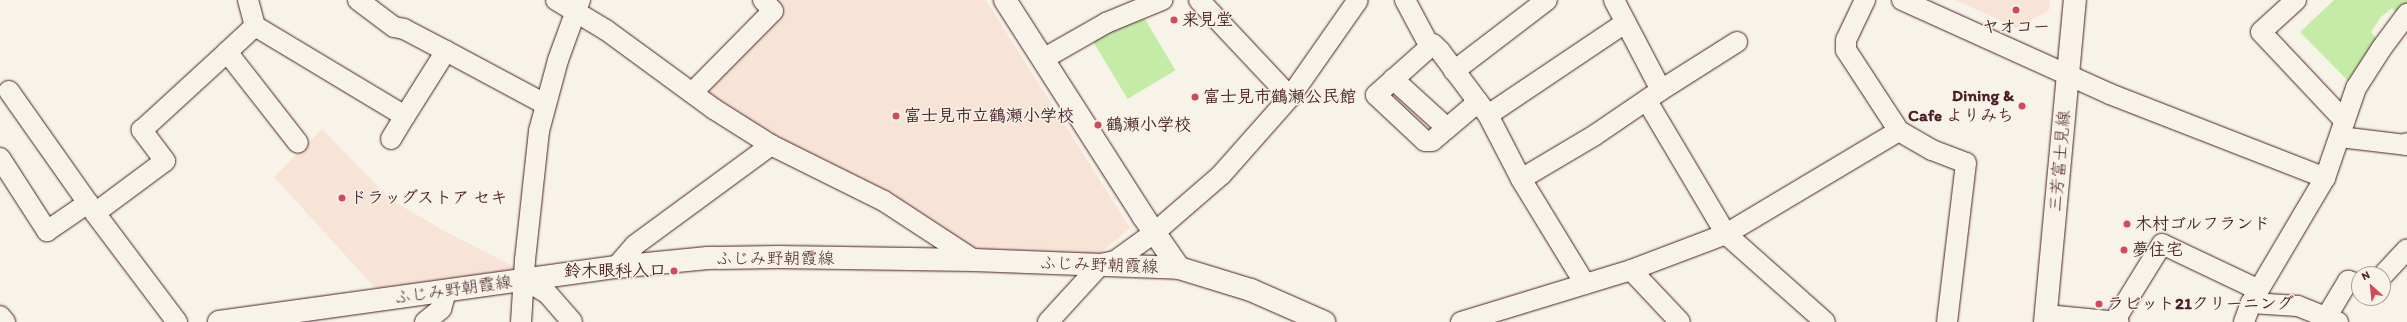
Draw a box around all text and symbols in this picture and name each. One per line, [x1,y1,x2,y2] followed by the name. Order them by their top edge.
[2011,5,2021,15] marker: ヤオコー
[1182,10,1233,30] place label: 来見堂
[1169,15,1179,25] marker: 来見堂
[1982,17,2050,37] place label: ヤオコー
[1908,86,2014,126] place label: Dining & Cafe よりみち
[1203,87,1356,107] place label: 富士見市鶴瀬公民館
[1190,92,1200,102] marker: 富士見市鶴瀬公民館
[2017,101,2027,111] marker: Dining & Cafe よりみち
[904,106,1074,126] place label: 富士見市立鶴瀬小学校
[2045,109,2075,213] street label: 三芳富士見線
[891,111,901,121] marker: 富士見市立鶴瀬小学校
[1106,115,1191,135] place label: 鶴瀬小学校
[1093,120,1103,130] marker: 鶴瀬小学校
[350,188,507,208] place label: ドラッグストア セキ
[337,193,347,203] marker: ドラッグストア セキ
[2135,214,2271,234] place label: 木村ゴルフランド
[2122,219,2132,229] marker: 木村ゴルフランド
[2132,240,2183,260] place label: 夢住宅
[2119,245,2129,255] marker: 夢住宅
[716,249,834,269] street label: ふじみ野朝霞線
[1039,253,1159,277] street label: ふじみ野朝霞線
[564,261,666,281] place label: 鈴木眼科入口
[669,266,679,276] marker: 鈴木眼科入口
[2351,266,2391,306] north arrow
[2360,268,2372,283] text: N
[393,272,513,308] street label: ふじみ野朝霞線
[2107,294,2294,314] place label: ラビット21クリーニング
[2094,299,2104,309] marker: ラビット21クリーニング

